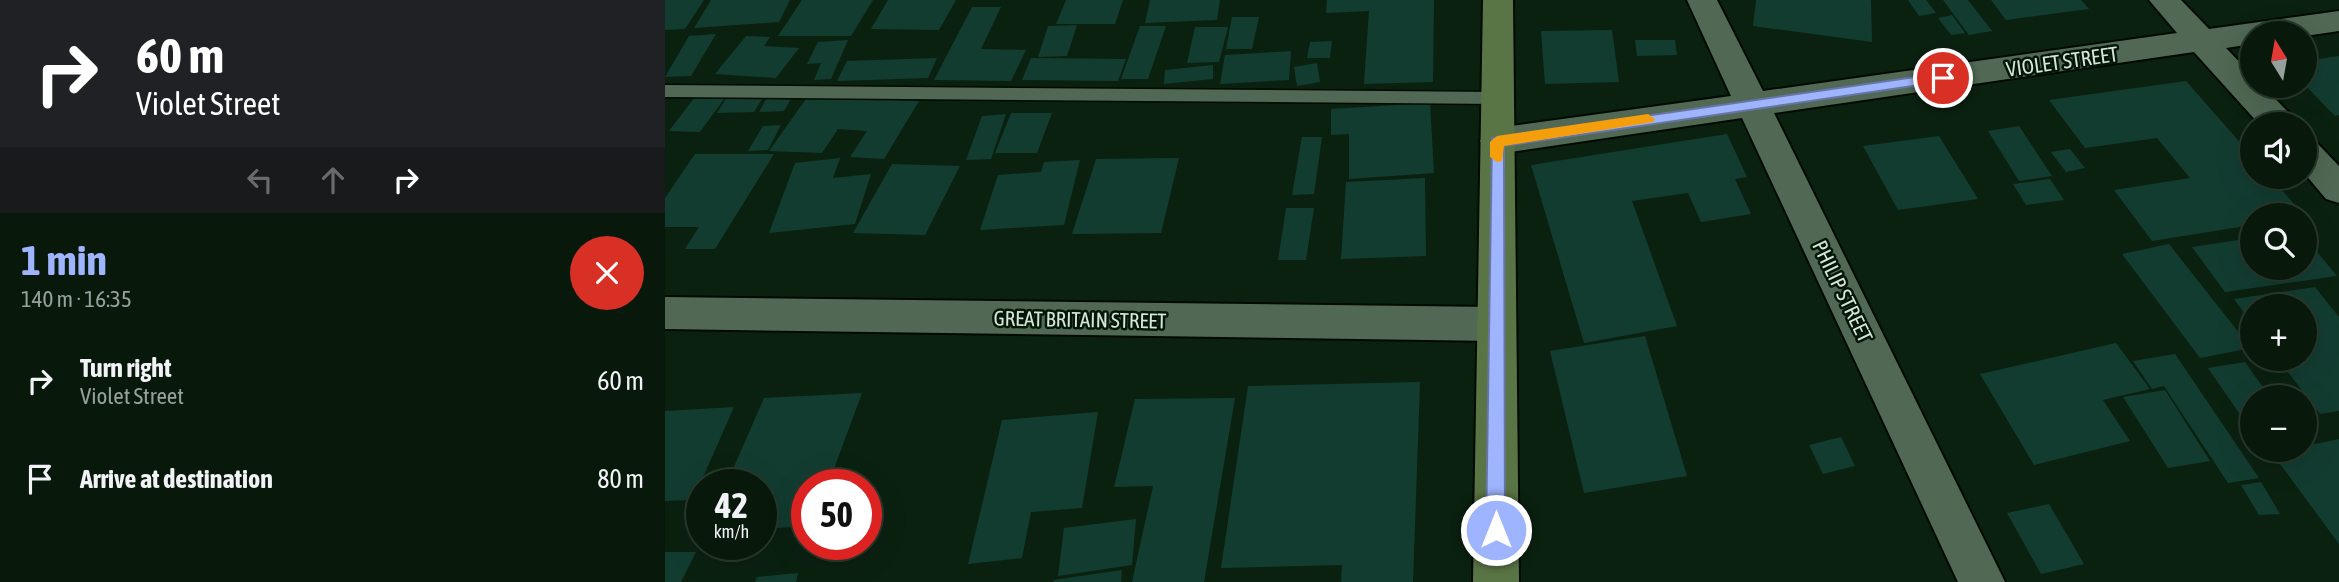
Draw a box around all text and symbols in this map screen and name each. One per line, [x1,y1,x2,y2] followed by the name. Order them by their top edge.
[2240,21,2317,98] north arrow
[2240,21,2317,462] map controls
[136,27,224,83] text: 60 m
[21,28,112,119] icon: right
[2005,41,2119,81] street label: VIOLET STREET
[1913,48,1973,108] pin
[1924,59,1962,97] icon: arrive
[136,85,281,122] text: Violet Street
[2240,112,2317,189] button: sound
[241,161,279,199] icon: left
[314,161,352,199] icon: ahead
[387,161,425,199] icon: right
[2240,203,2317,280] button: search
[21,236,107,284] text: 1 min
[570,236,644,310] button: close
[1808,236,1878,346] street label: PHILIP STREET
[21,286,132,312] text: 140 m · 16:35
[2240,294,2317,371] button: +
[993,305,1167,333] street label: GREAT BRITAIN STREET
[80,353,171,383] text: Turn right
[21,362,59,400] icon: right
[597,366,644,396] text: 60 m
[80,383,184,409] text: Violet Street
[2240,385,2317,462] button: −
[21,460,59,498] icon: arrive
[80,464,273,494] text: Arrive at destination
[597,464,644,494] text: 80 m
[791,469,882,560] speed limit sign: 50
[715,485,748,525] text: 42
[1459,493,1533,567] position arrow
[714,521,749,542] text: km/h

